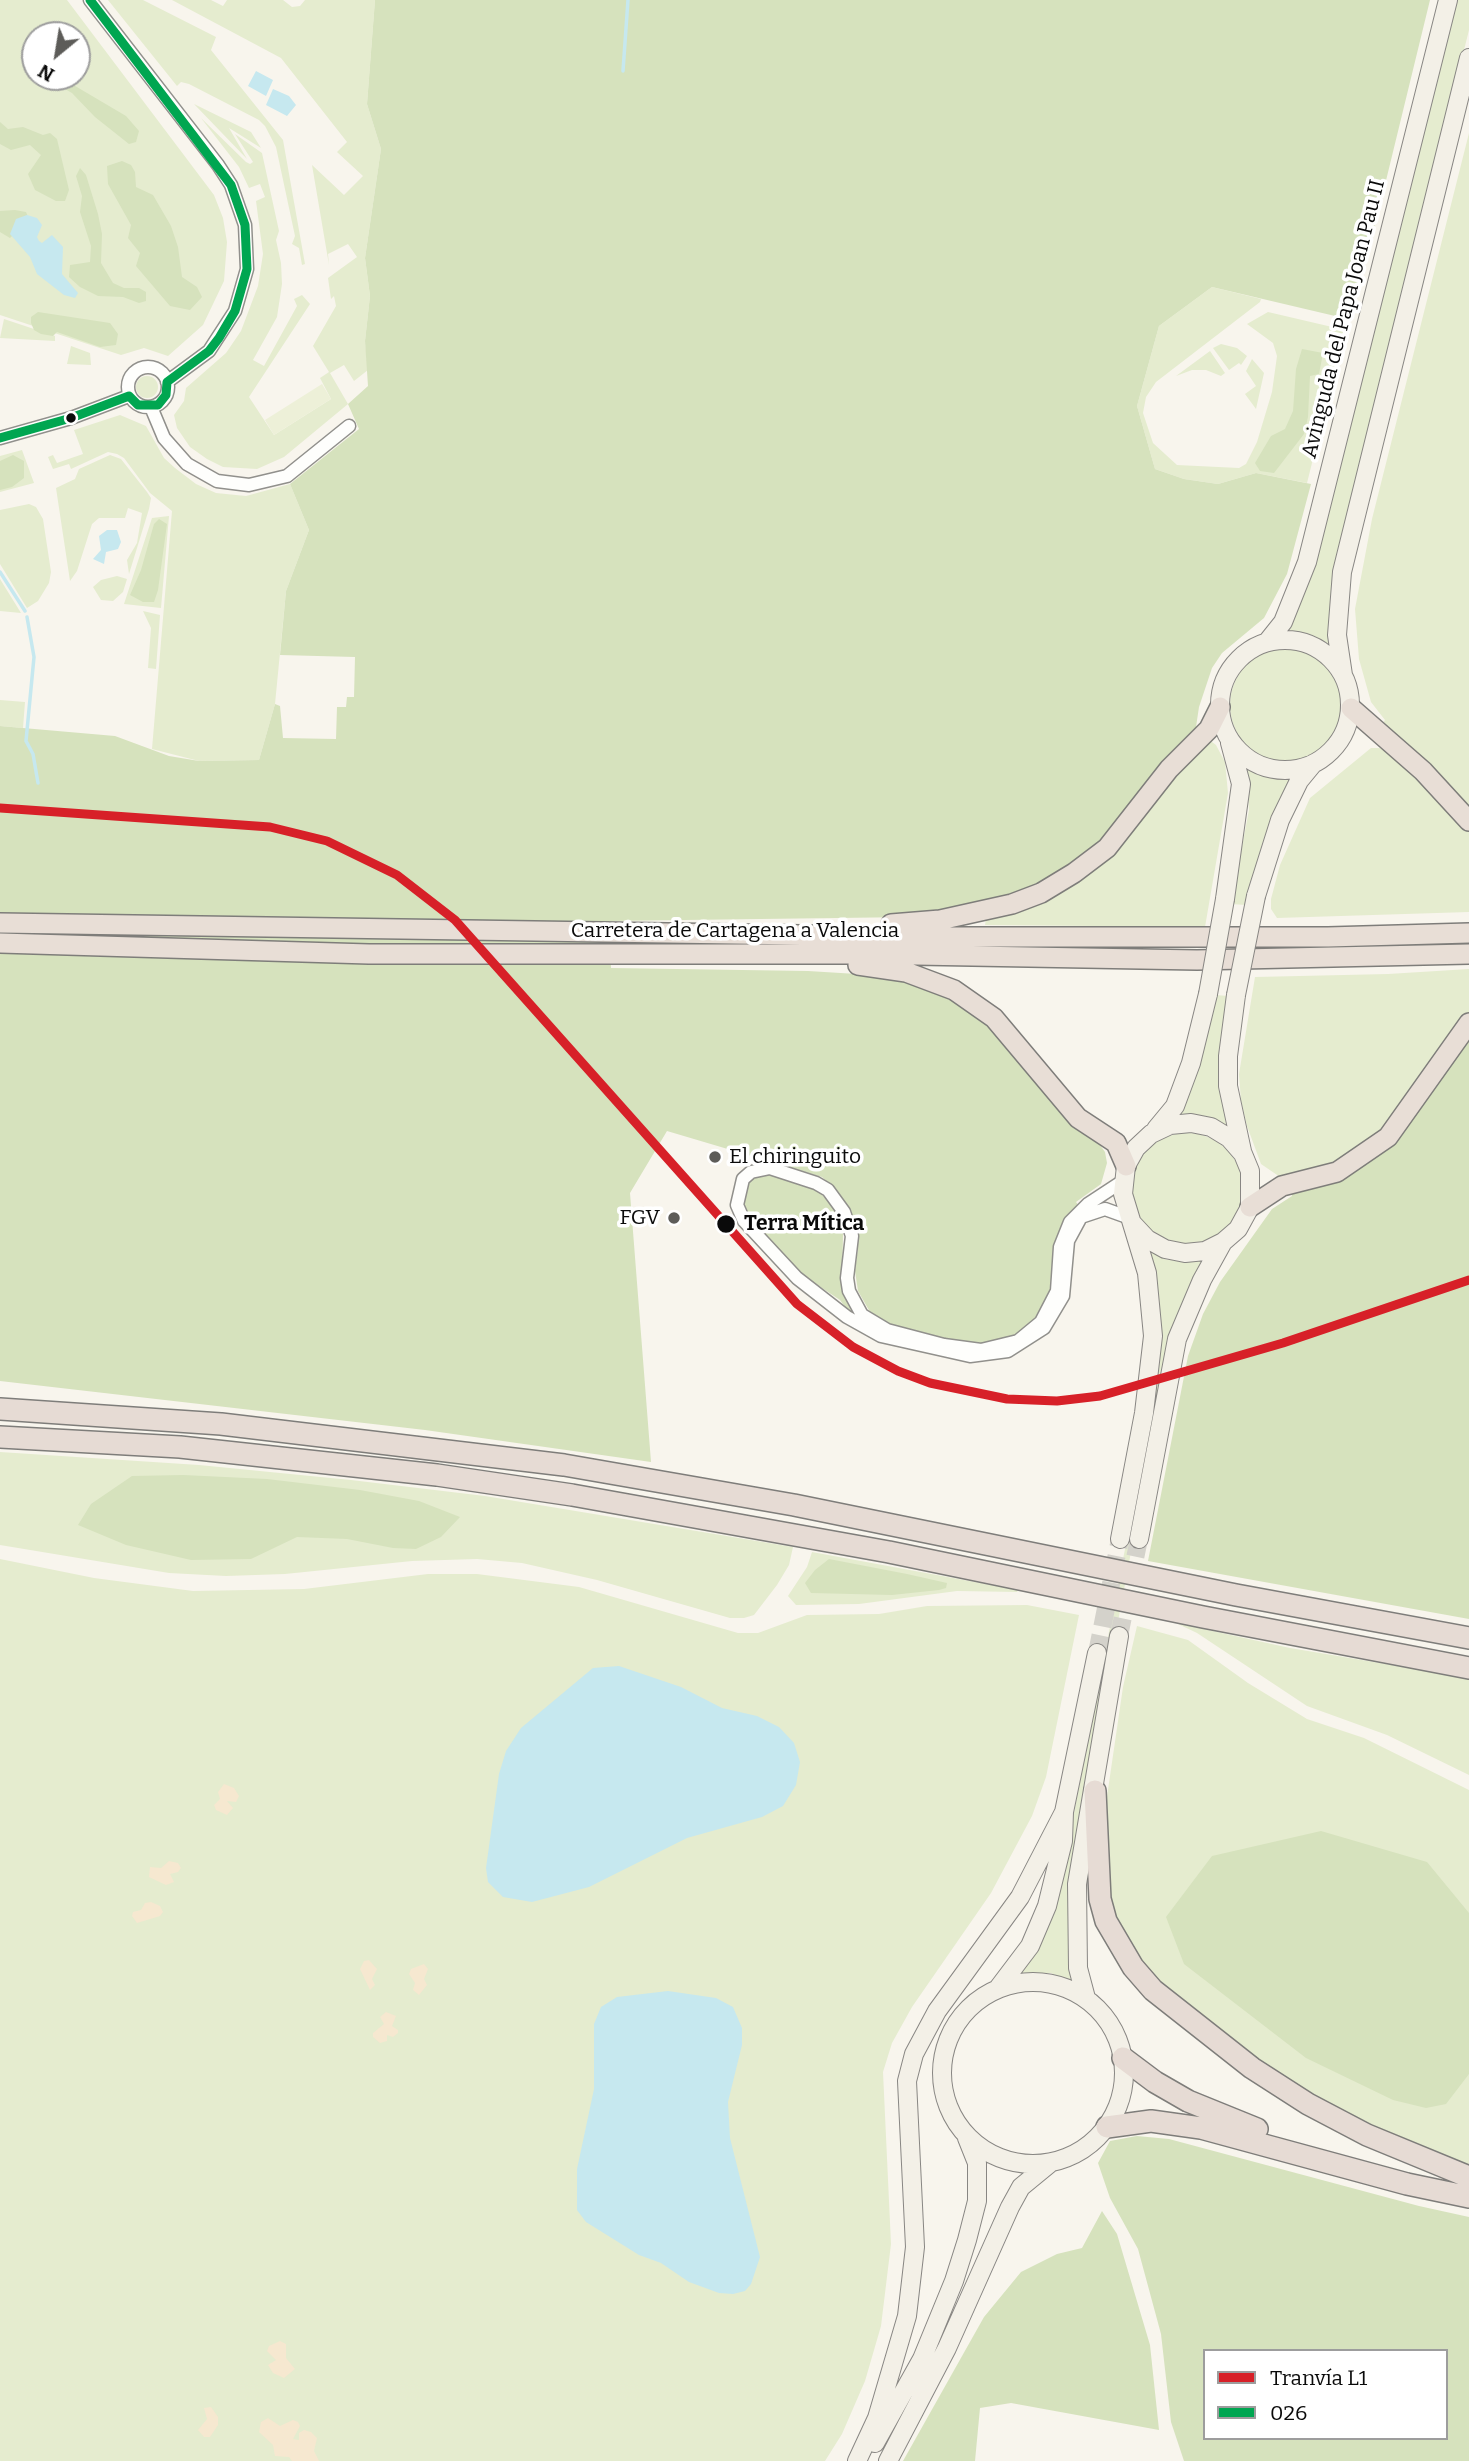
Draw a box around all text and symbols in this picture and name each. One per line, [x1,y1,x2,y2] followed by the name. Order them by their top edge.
[21,21,91,91] north arrow
[34,59,58,87] text: N
[1297,177,1391,461] street label: Avinguda del Papa Joan Pau II
[64,411,78,425] unlabelled marker
[571,918,899,944] street label: Carretera de Cartagena a Valencia
[729,1144,861,1170] place label: El chiringuito
[707,1149,723,1165] marker: El chiringuito
[619,1205,660,1231] place label: FGV
[666,1210,682,1226] marker: FGV
[744,1211,864,1237] place label: Terra Mítica
[715,1213,737,1235] marker: Terra Mítica
[1203,2349,1448,2440] legend
[1270,2365,1367,2391] text: Tranvía L1
[1270,2400,1307,2426] text: 026

